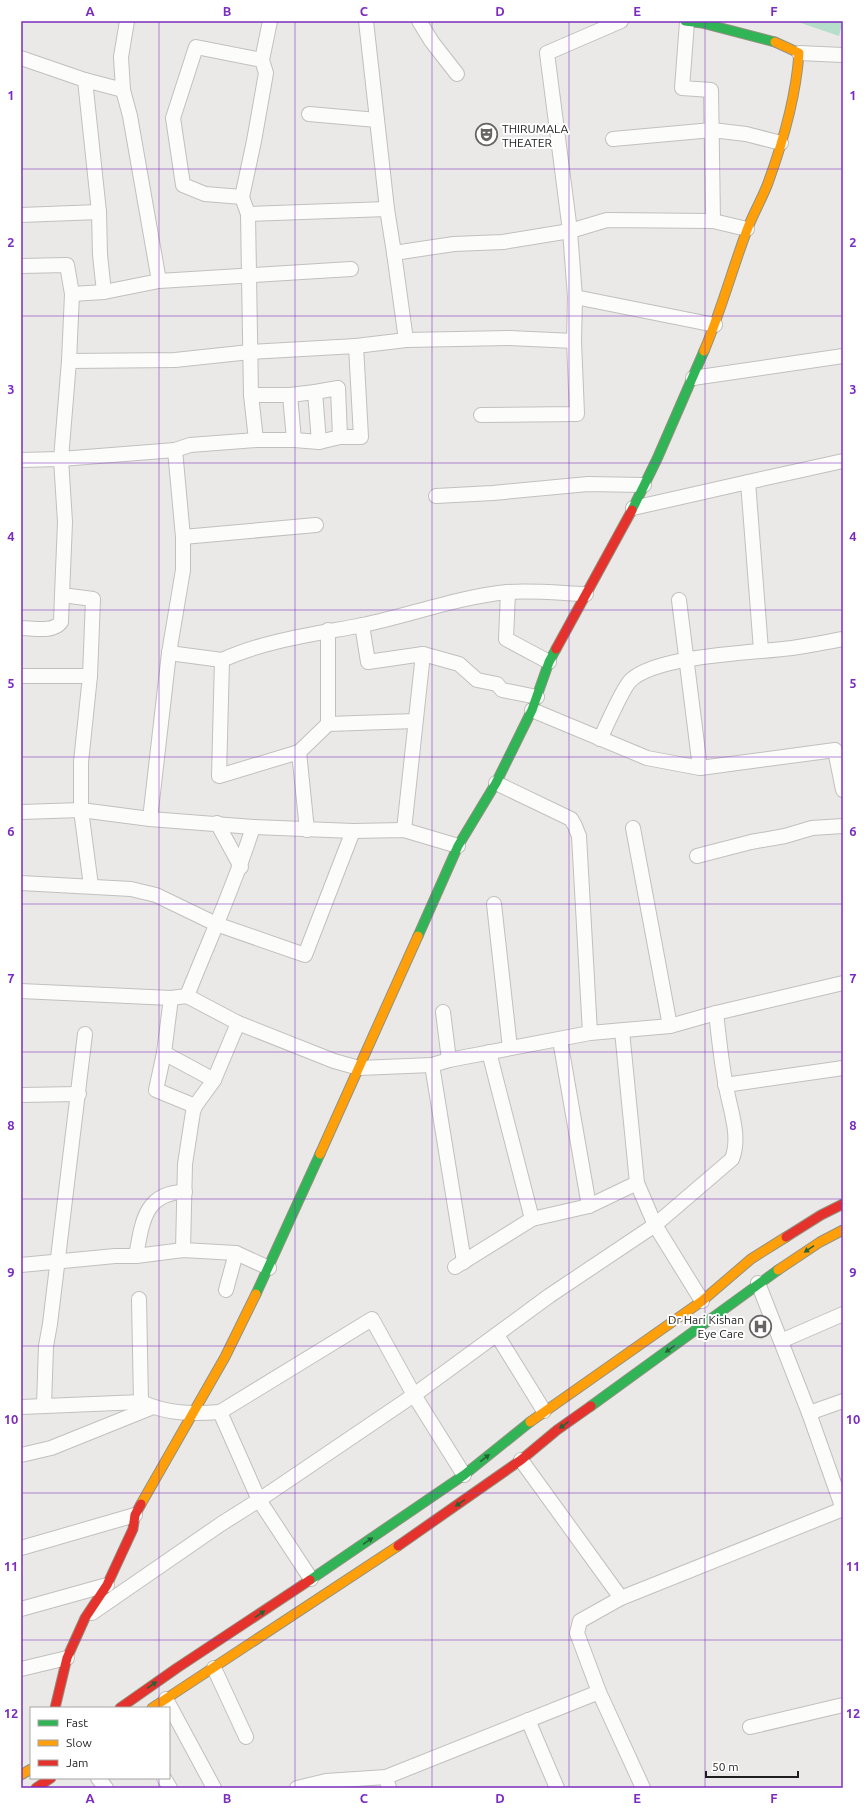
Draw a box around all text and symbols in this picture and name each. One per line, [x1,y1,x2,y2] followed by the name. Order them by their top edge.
[85,4,95,18] text: A
[223,4,232,18] text: B
[360,4,369,18] text: C
[495,4,505,18] text: D
[633,4,641,18] text: E
[770,4,778,18] text: F
[7,88,15,102] text: 1
[849,88,857,102] text: 1
[473,122,499,148] theatre icon: THIRUMALA THEATER
[502,122,568,149] place label: THIRUMALA THEATER
[7,235,15,249] text: 2
[849,235,857,249] text: 2
[7,382,15,396] text: 3
[849,382,857,396] text: 3
[7,529,15,543] text: 4
[849,529,857,543] text: 4
[7,676,15,690] text: 5
[849,676,857,690] text: 5
[7,824,15,838] text: 6
[849,824,857,838] text: 6
[7,971,15,985] text: 7
[849,971,857,985] text: 7
[7,1118,15,1132] text: 8
[849,1118,857,1132] text: 8
[804,1245,814,1253] one-way arrow
[7,1265,15,1279] text: 9
[849,1265,857,1279] text: 9
[668,1313,744,1340] place label: Dr Hari Kishan Eye Care
[747,1313,773,1339] hospital icon: Dr Hari Kishan Eye Care
[664,1345,675,1353] one-way arrow
[4,1412,18,1426] text: 10
[846,1412,860,1426] text: 10
[559,1421,569,1429] one-way arrow
[480,1453,491,1462] one-way arrow
[455,1499,465,1507] one-way arrow
[363,1537,373,1545] one-way arrow
[4,1559,18,1573] text: 11
[846,1559,860,1573] text: 11
[255,1610,265,1618] one-way arrow
[146,1681,157,1689] one-way arrow
[4,1706,18,1720] text: 12
[846,1706,860,1720] text: 12
[30,1707,170,1779] legend
[66,1716,88,1729] text: Fast
[66,1736,92,1749] text: Slow
[706,1753,798,1779] scale bar
[66,1756,88,1769] text: Jam
[712,1760,739,1773] text: 50 m
[85,1791,95,1805] text: A
[223,1791,232,1805] text: B
[360,1791,369,1805] text: C
[495,1791,505,1805] text: D
[633,1791,641,1805] text: E
[770,1791,778,1805] text: F

